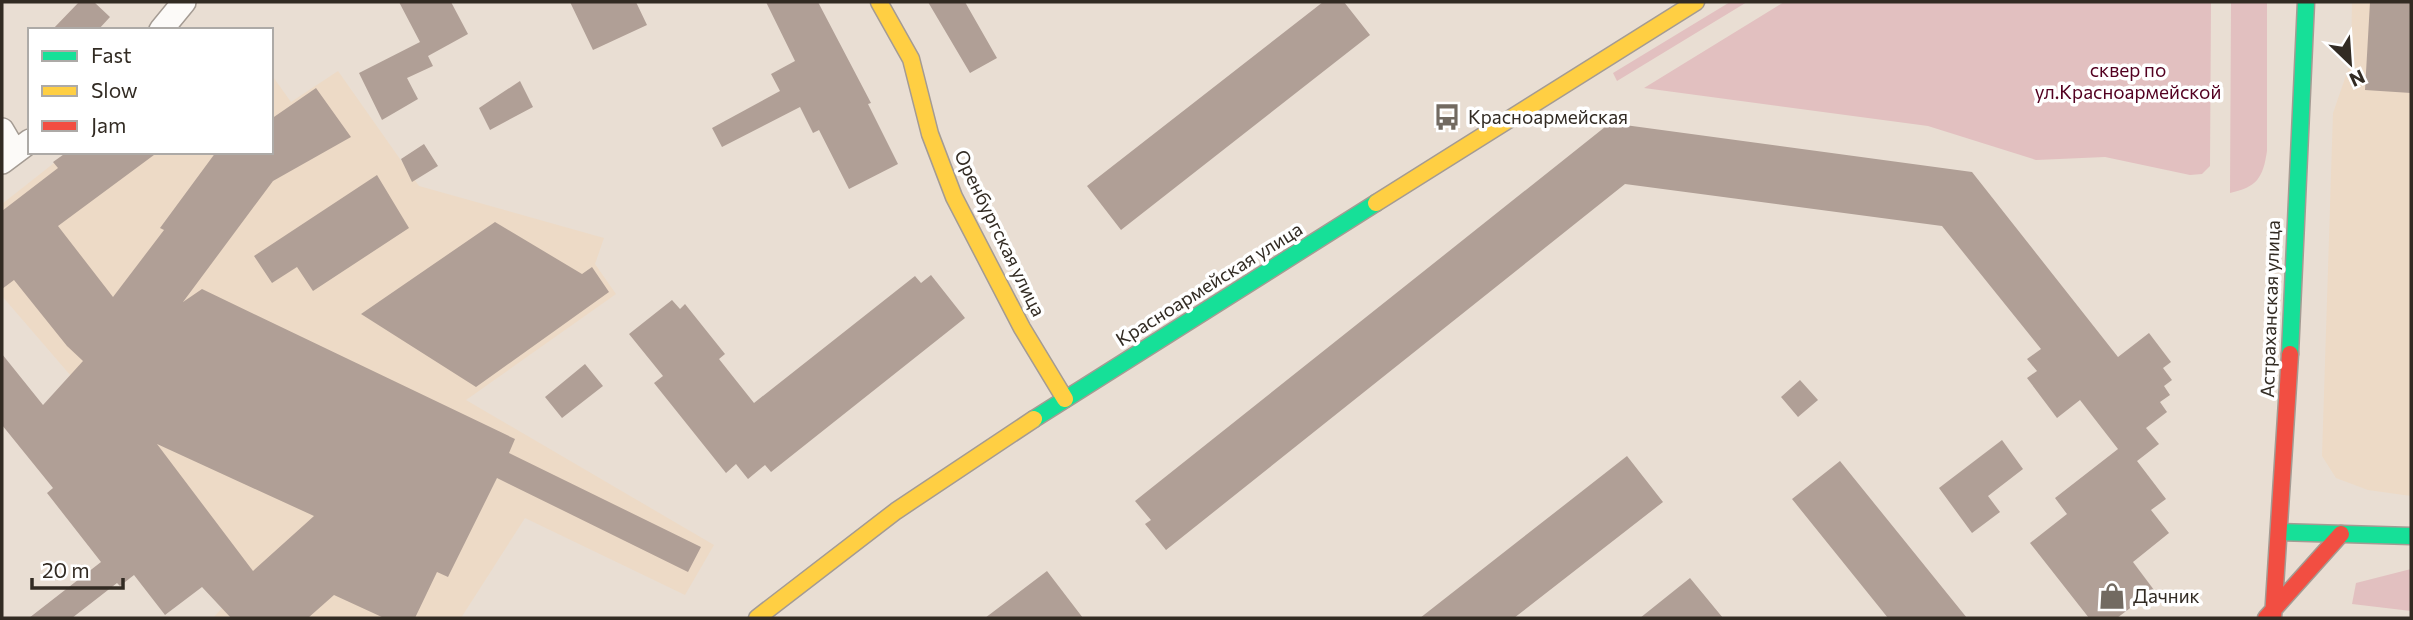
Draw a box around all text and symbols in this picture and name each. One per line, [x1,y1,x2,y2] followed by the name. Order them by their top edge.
[28,28,273,154] legend
[2315,28,2385,98] north arrow
[91,42,132,67] text: Fast
[2035,58,2221,103] park label: сквер по ул.Красноармейской
[2346,65,2369,92] text: N
[91,77,138,102] text: Slow
[1432,102,1462,132] bus stop icon: Красноармейская
[1468,105,1628,128] place label: Красноармейская
[91,112,126,137] text: Jam
[950,146,1051,320] street label: Оренбургская улица
[1111,217,1306,350] street label: Красноармейская улица
[2255,220,2284,398] street label: Астраханская улица
[32,546,122,590] scale bar
[42,557,90,582] text: 20 m
[2097,581,2127,611] shop icon: Дачник
[2133,584,2200,607] place label: Дачник

